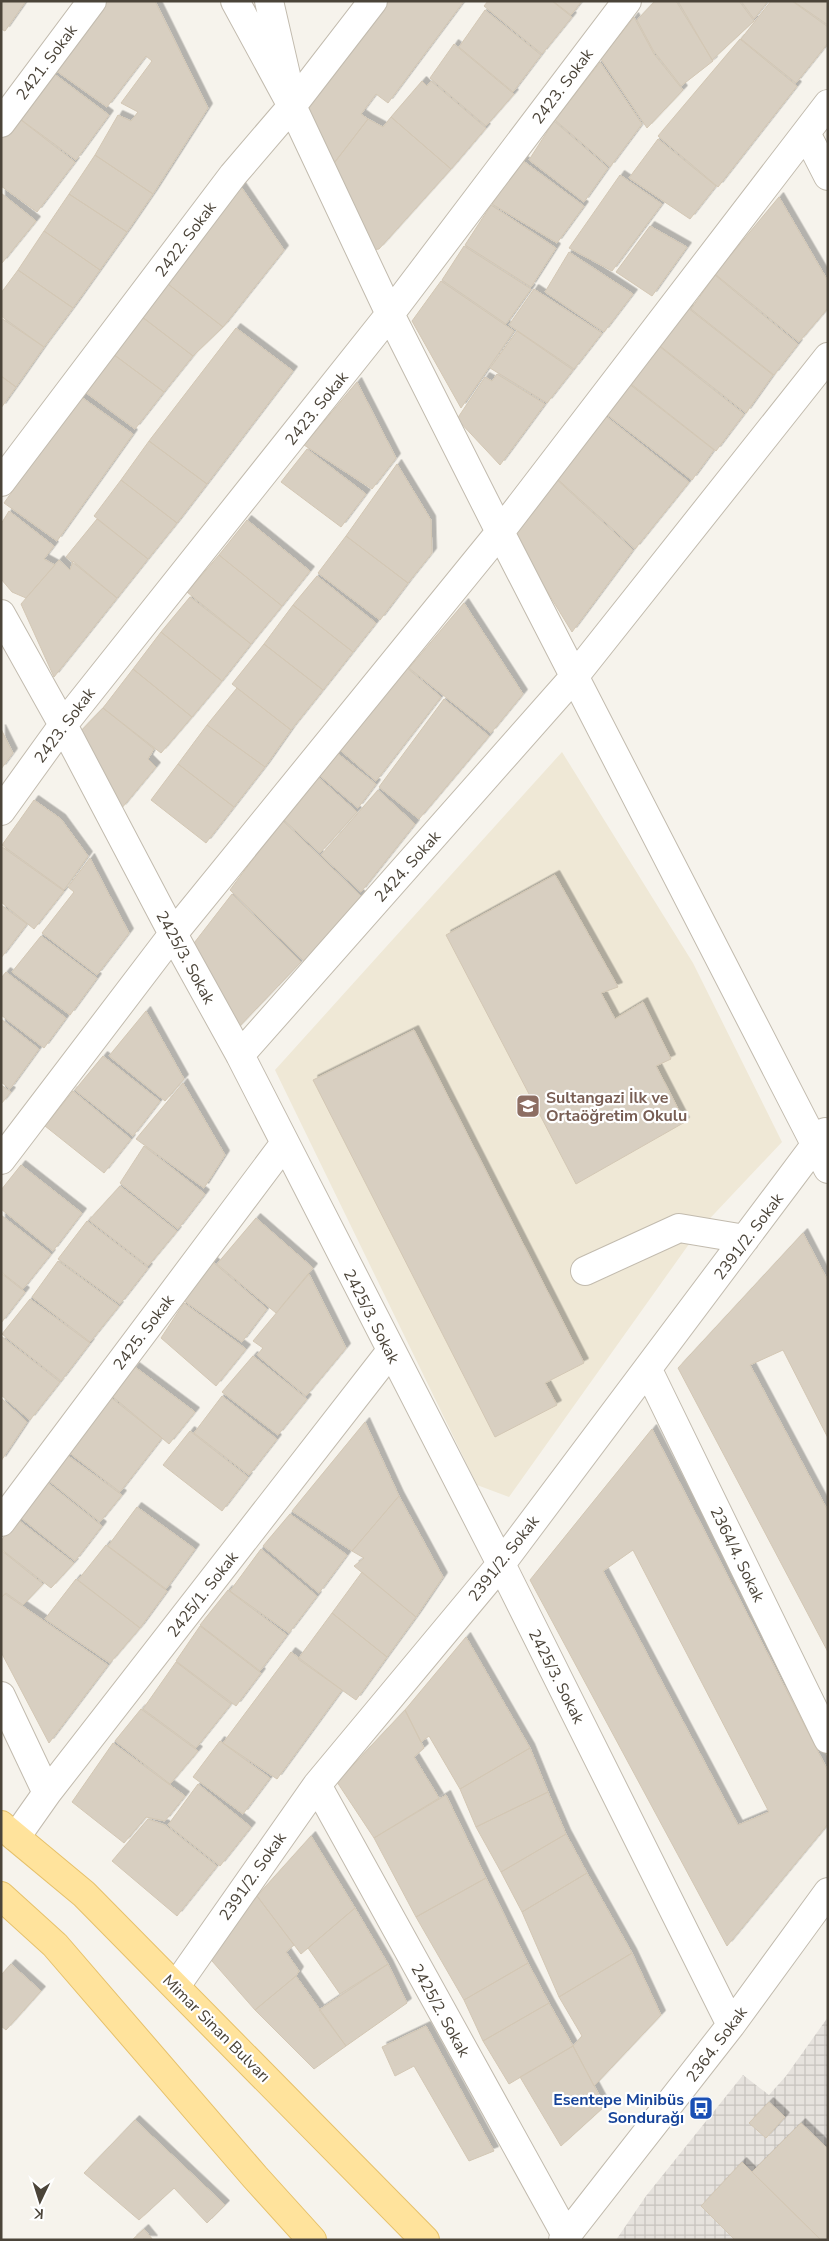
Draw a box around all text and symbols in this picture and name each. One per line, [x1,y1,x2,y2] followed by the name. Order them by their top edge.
[11,20,83,105] street label: 2421. Sokak
[527,44,599,129] street label: 2423. Sokak
[150,197,222,282] street label: 2422. Sokak
[280,366,354,450] street label: 2423. Sokak
[29,683,101,768] street label: 2423. Sokak
[370,825,446,907] street label: 2424. Sokak
[150,907,220,1009] street label: 2425/3. Sokak
[546,1087,687,1127] place label: Sultangazi İlk ve Ortaöğretim Okulu
[515,1093,541,1119] school or university icon: Sultangazi İlk ve Ortaöğretim Okulu
[709,1188,789,1285] street label: 2391/2. Sokak
[338,1265,405,1368] street label: 2425/3. Sokak
[108,1290,180,1375] street label: 2425. Sokak
[705,1503,770,1607] street label: 2364/4. Sokak
[463,1510,545,1606] street label: 2391/2. Sokak
[162,1546,244,1642] street label: 2425/1. Sokak
[523,1625,590,1728] street label: 2425/3. Sokak
[214,1827,292,1925] street label: 2391/2. Sokak
[405,1960,475,2062] street label: 2425/2. Sokak
[158,1970,275,2087] street label: Mimar Sinan Bulvarı
[681,2002,753,2087] street label: 2364. Sokak
[553,2089,684,2129] place label: Esentepe Minibüs Sondurağı
[688,2095,714,2121] bus stop icon: Esentepe Minibüs Sondurağı
[15,2176,65,2226] north arrow
[33,2204,44,2223] text: K

